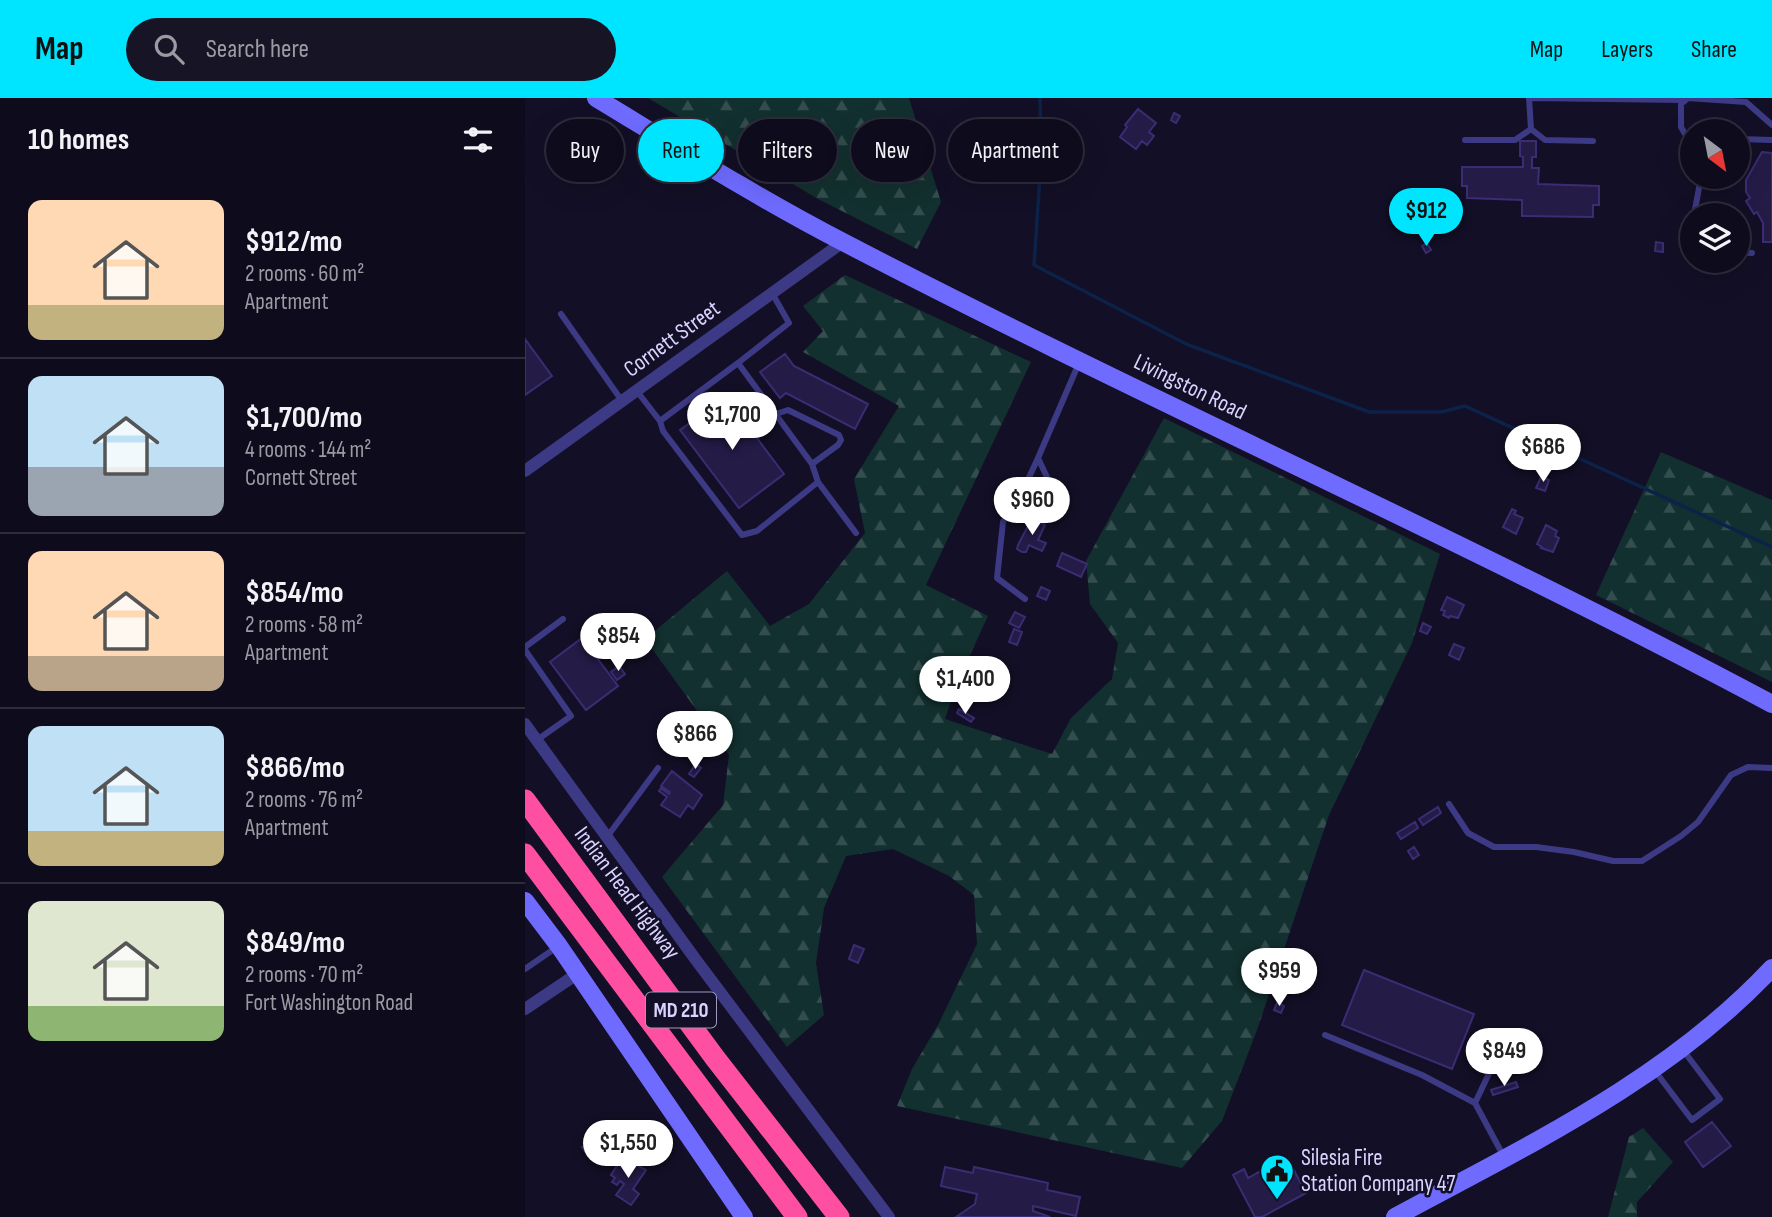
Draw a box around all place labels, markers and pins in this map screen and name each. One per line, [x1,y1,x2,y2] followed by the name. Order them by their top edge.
[1385,188,1467,248] pin: $912
[675,392,789,452] pin: $1,700
[1502,424,1584,484] pin: $686
[991,478,1073,537] pin: $960
[577,614,659,673] pin: $854
[908,656,1022,716] pin: $1,400
[654,712,736,771] pin: $866
[1238,948,1320,1008] pin: $959
[1463,1028,1545,1088] pin: $849
[571,1121,685,1180] pin: $1,550
[1301,1144,1456,1198] place label: Silesia Fire Station Company 47
[1258,1152,1296,1201] public building icon: Silesia Fire Station Company 47

